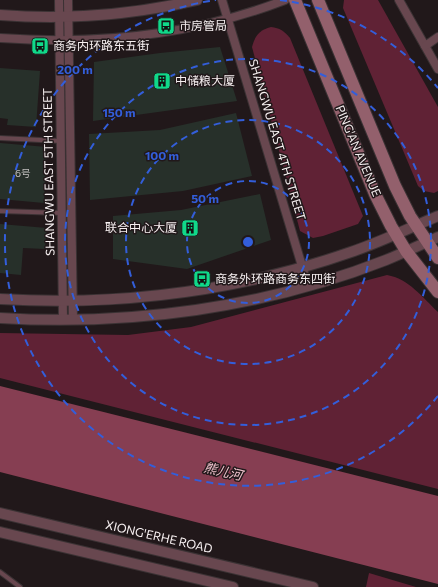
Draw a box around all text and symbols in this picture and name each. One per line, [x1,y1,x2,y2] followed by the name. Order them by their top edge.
[156,16,176,36] bus stop icon: 市房管局
[179,18,227,32] place label: 市房管局
[30,36,50,56] bus stop icon: 商务内环路东五街
[53,38,149,52] place label: 商务内环路东五街
[247,57,309,222] street label: SHANGWU EAST 4TH STREET
[57,62,93,76] text: 200 m
[152,71,172,91] building icon: 中储粮大厦
[175,73,235,87] place label: 中储粮大厦
[40,88,56,256] street label: SHANGWU EAST 5TH STREET
[333,103,384,198] street label: PING'AN AVENUE
[102,105,136,119] text: 150 m
[145,148,179,162] text: 100 m
[15,167,31,179] house number: 6号
[191,191,219,205] text: 50 m
[180,218,200,238] building icon: 联合中心大厦
[105,220,177,234] place label: 联合中心大厦
[241,235,255,249] centre of rings
[192,269,212,289] bus stop icon: 商务外环路商务东四街
[215,271,335,285] place label: 商务外环路商务东四街
[202,459,247,484] water label: 熊儿河
[104,517,214,555] street label: XIONG'ERHE ROAD

